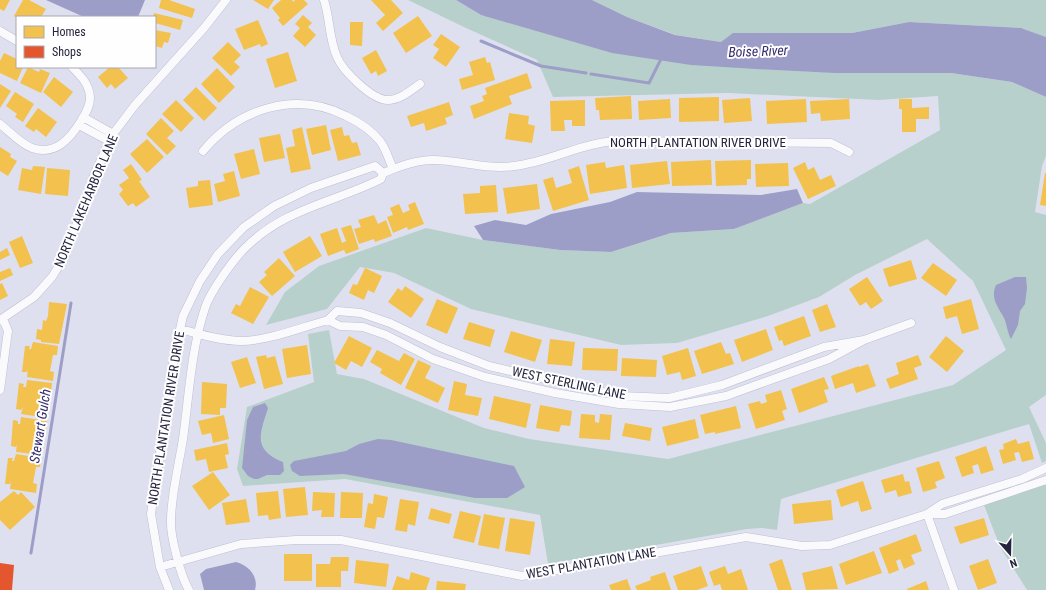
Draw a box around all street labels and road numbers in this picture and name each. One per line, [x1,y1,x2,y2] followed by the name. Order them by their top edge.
[51,132,121,270] street label: NORTH LAKEHARBOR LANE
[610,135,786,150] street label: NORTH PLANTATION RIVER DRIVE
[145,330,187,506] street label: NORTH PLANTATION RIVER DRIVE
[511,364,627,402] street label: WEST STERLING LANE
[525,544,657,582] street label: WEST PLANTATION LANE

